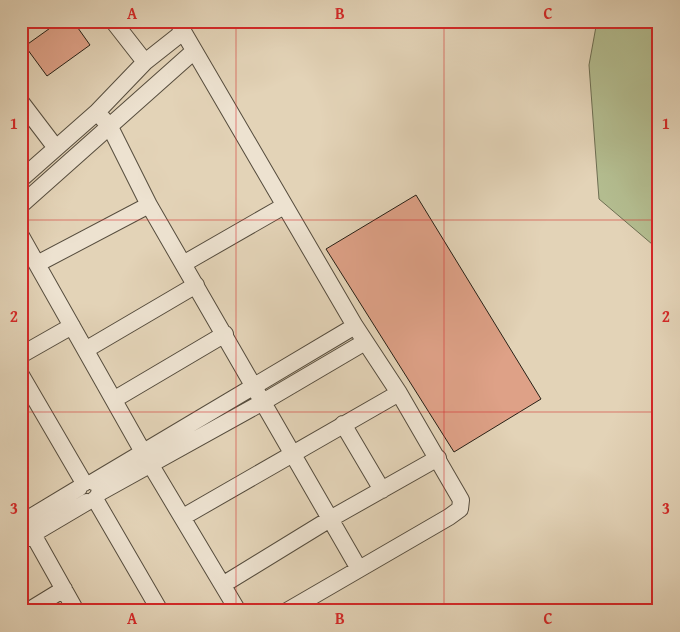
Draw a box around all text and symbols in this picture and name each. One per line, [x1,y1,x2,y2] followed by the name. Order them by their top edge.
[127,1,138,25] text: A
[335,1,345,25] text: B
[543,1,553,25] text: C
[10,111,18,135] text: 1
[662,111,670,135] text: 1
[10,304,18,328] text: 2
[662,304,670,328] text: 2
[10,496,18,520] text: 3
[662,496,670,520] text: 3
[127,606,138,630] text: A
[335,606,345,630] text: B
[543,606,553,630] text: C

